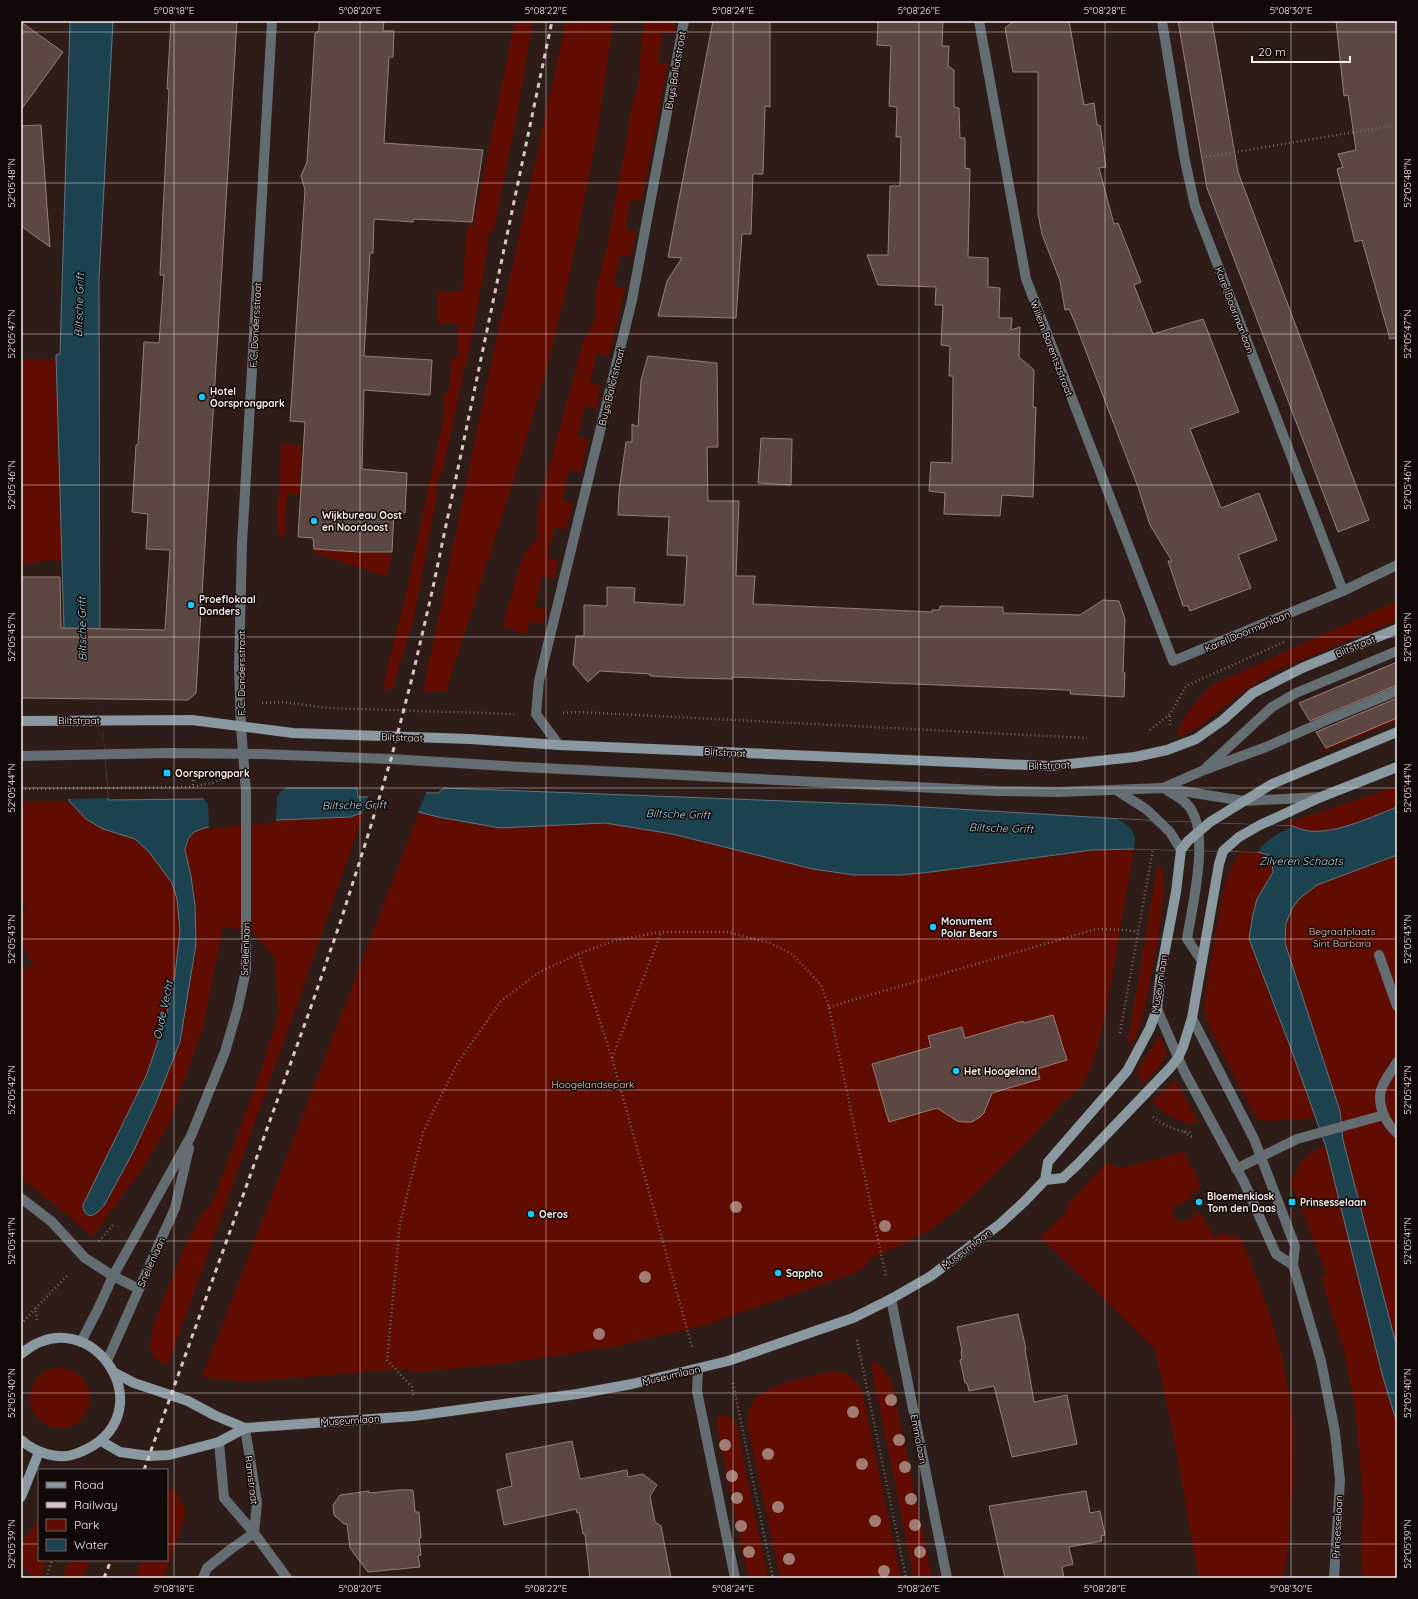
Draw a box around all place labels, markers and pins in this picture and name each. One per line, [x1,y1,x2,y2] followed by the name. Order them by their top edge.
[210,385,285,410] place label: Hotel Oorsprongpark
[197,392,207,402] marker: Hotel Oorsprongpark
[322,509,402,534] place label: Wijkbureau Oost en Noordoost
[309,516,319,526] marker: Wijkbureau Oost en Noordoost
[199,593,256,618] place label: Proeflokaal Donders
[186,600,196,610] marker: Proeflokaal Donders
[175,767,250,780] place label: Oorsprongpark
[162,768,172,778] marker: Oorsprongpark
[941,915,997,940] place label: Monument Polar Bears
[928,922,938,932] marker: Monument Polar Bears
[964,1065,1037,1078] place label: Het Hoogeland
[951,1066,961,1076] marker: Het Hoogeland
[1207,1190,1276,1215] place label: Bloemenkiosk Tom den Daas
[1300,1196,1366,1209] place label: Prinsesselaan
[1194,1197,1204,1207] marker: Bloemenkiosk Tom den Daas
[1287,1197,1297,1207] marker: Prinsesselaan
[539,1208,568,1221] place label: Oeros
[526,1209,536,1219] marker: Oeros
[786,1267,823,1280] place label: Sappho
[773,1268,783,1278] marker: Sappho

